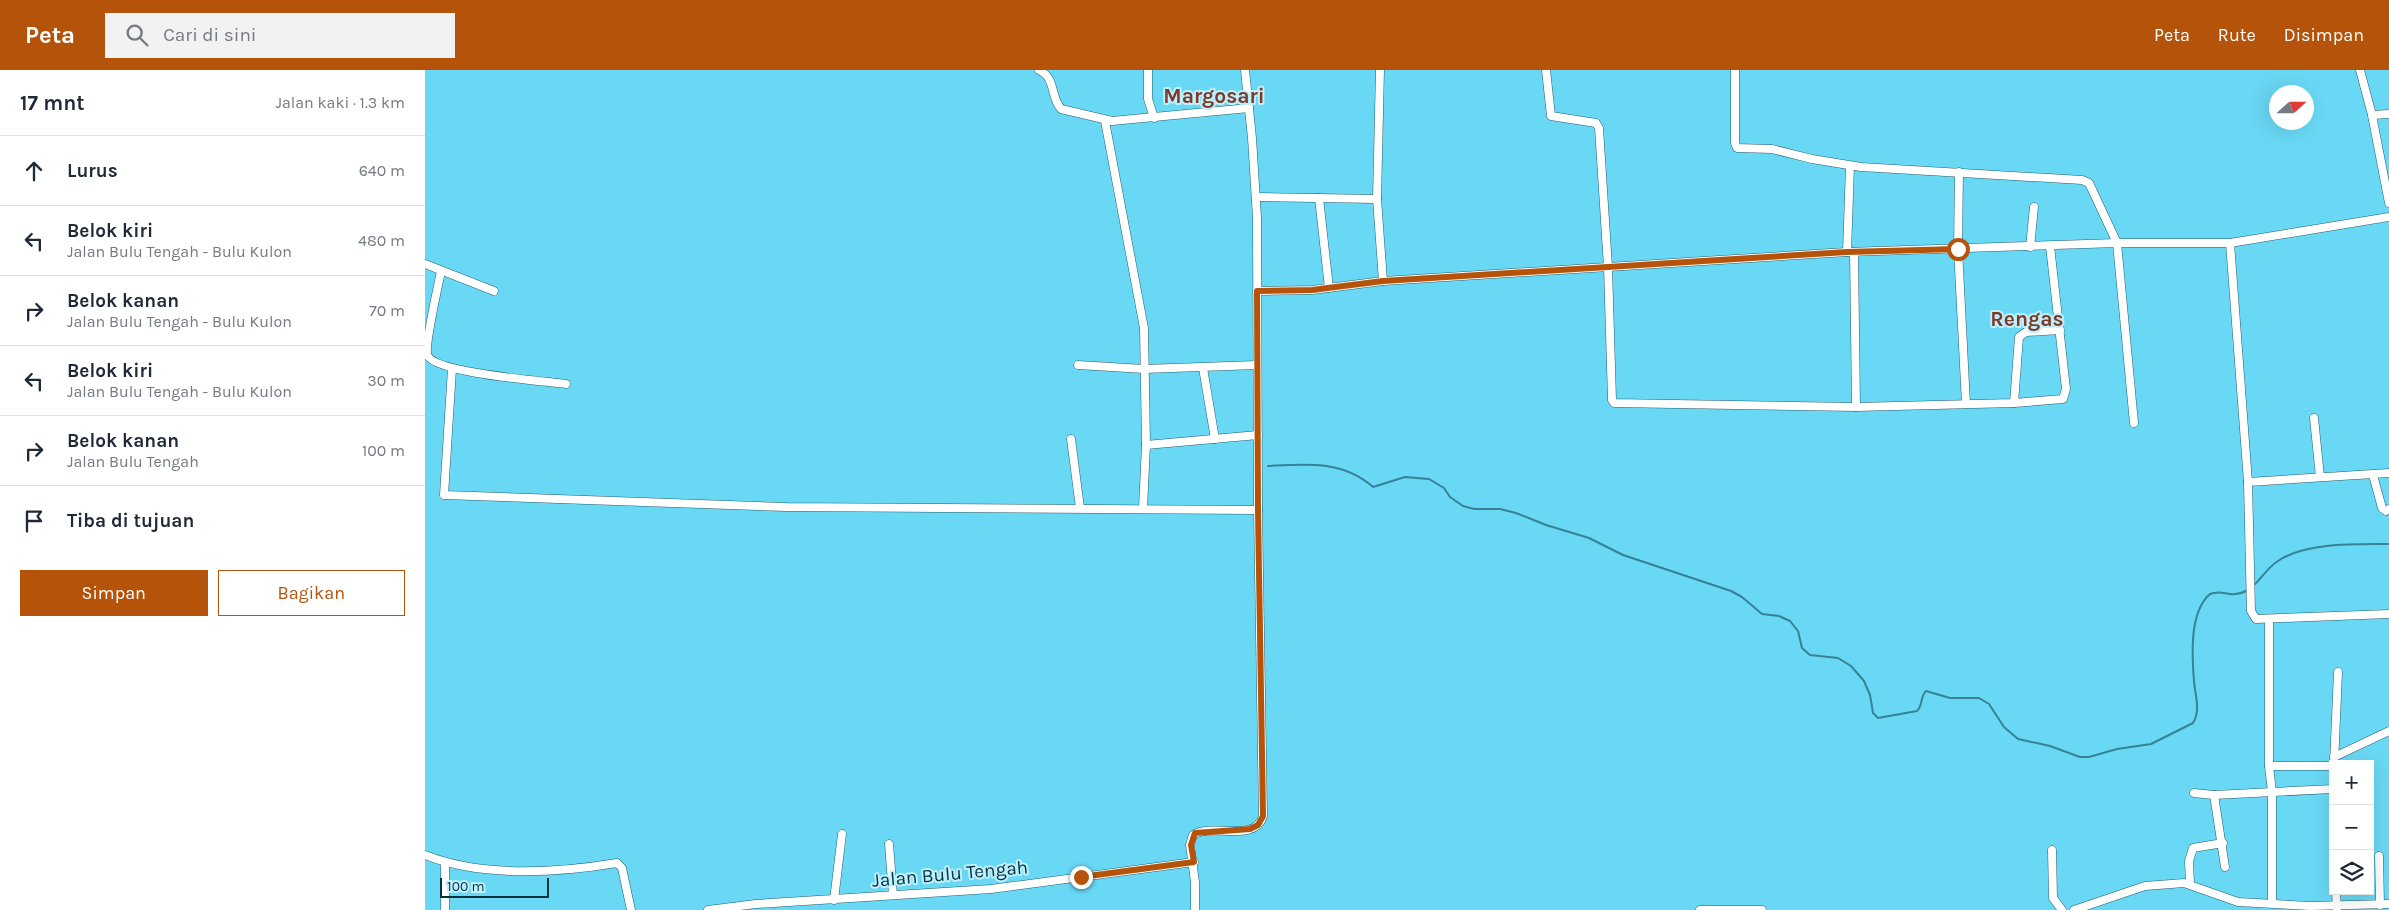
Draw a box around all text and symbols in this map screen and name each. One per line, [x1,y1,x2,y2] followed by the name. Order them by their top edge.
[105,13,455,58] search box
[25,21,75,49] text: Peta
[123,21,151,49] icon: search
[163,24,257,46] text: Cari di sini
[2154,24,2190,46] text: Peta
[2218,24,2256,46] text: Rute
[2284,24,2364,46] text: Disimpan
[1163,84,1265,108] district label: Margosari
[2269,85,2314,130] north arrow
[20,91,85,115] text: 17 mnt
[276,93,405,112] text: Jalan kaki · 1.3 km
[20,157,48,185] icon: ahead
[67,160,118,182] text: Lurus
[359,161,405,180] text: 640 m
[67,220,153,242] text: Belok kiri
[20,227,48,255] icon: left
[358,231,405,250] text: 480 m
[1947,238,1970,261] route start
[67,242,292,261] text: Jalan Bulu Tengah - Bulu Kulon
[67,290,179,312] text: Belok kanan
[20,297,48,325] icon: right
[369,301,405,320] text: 70 m
[1990,307,2064,331] district label: Rengas
[67,312,292,331] text: Jalan Bulu Tengah - Bulu Kulon
[67,360,153,382] text: Belok kiri
[20,367,48,395] icon: left
[367,371,405,390] text: 30 m
[67,382,292,401] text: Jalan Bulu Tengah - Bulu Kulon
[67,430,179,452] text: Belok kanan
[20,437,48,465] icon: right
[362,441,405,460] text: 100 m
[67,452,199,471] text: Jalan Bulu Tengah
[20,507,48,535] icon: arrive
[67,510,194,532] text: Tiba di tujuan
[20,570,208,616] button: Simpan
[218,570,405,616] button: Bagikan
[2329,760,2374,895] map controls
[2329,760,2374,805] button: +
[2329,805,2374,850] button: −
[2329,850,2374,895] button: layers
[871,856,1029,892] street label: Jalan Bulu Tengah
[1070,866,1093,889] route end
[440,875,549,898] scale bar
[447,878,485,895] text: 100 m

